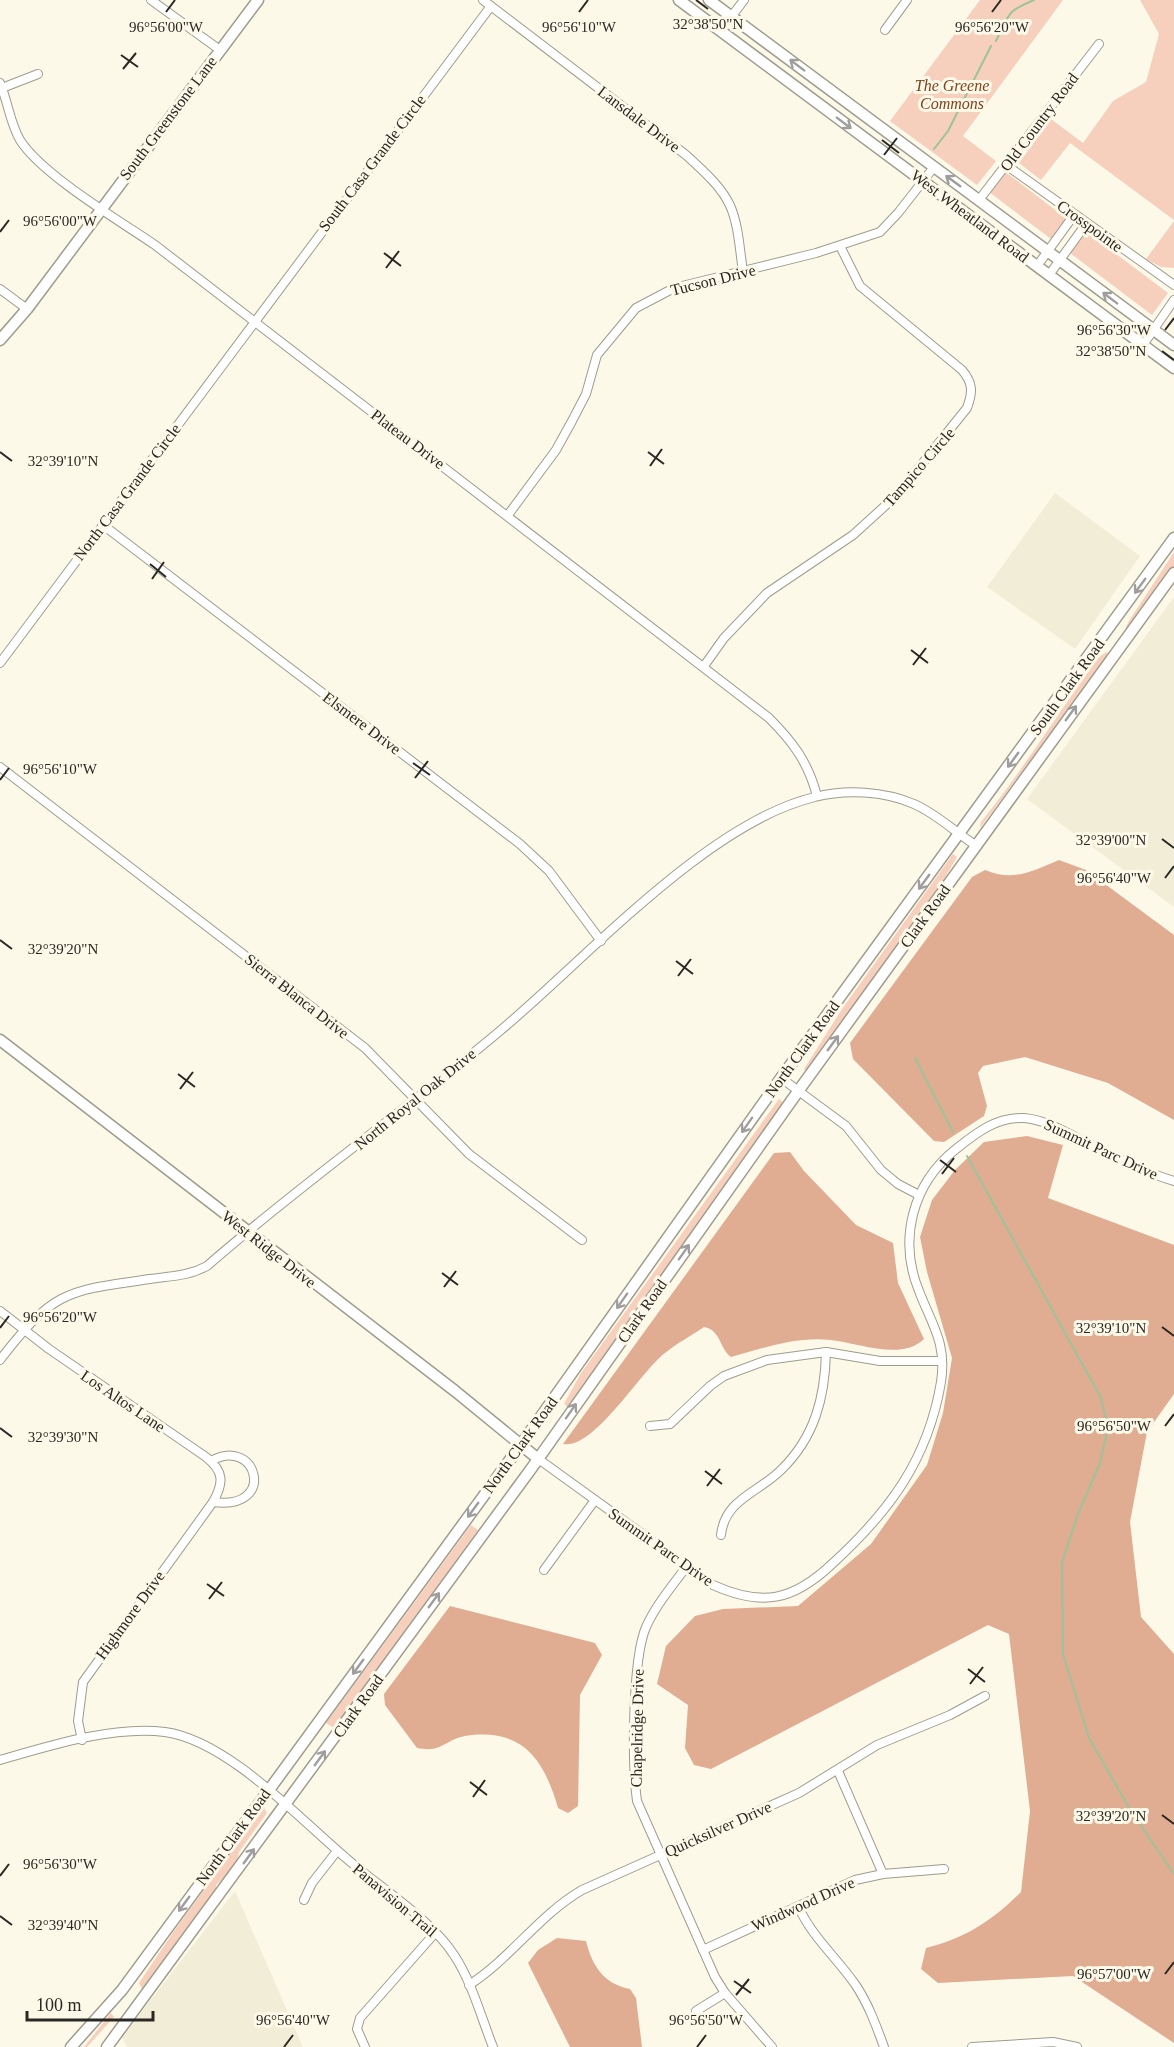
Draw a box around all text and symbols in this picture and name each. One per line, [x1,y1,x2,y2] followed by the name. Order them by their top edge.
[673,16,743,32] text: 32°38'50"N
[129,19,204,35] text: 96°56'00"W
[542,19,617,35] text: 96°56'10"W
[955,19,1030,35] text: 96°56'20"W
[116,53,220,183] street label: South Greenstone Lane
[789,59,805,72] one-way arrow
[997,70,1082,175] street label: Old Country Road
[915,77,989,112] park label: The Greene Commons
[595,83,683,155] street label: Lansdale Drive
[315,91,429,235] street label: South Casa Grande Circle
[836,116,852,129] one-way arrow
[908,166,1032,266] street label: West Wheatland Road
[946,175,962,188] one-way arrow
[1053,197,1126,256] street label: Crosspointe
[23,213,98,229] text: 96°56'00"W
[669,261,757,299] street label: Tucson Drive
[1103,291,1119,304] one-way arrow
[1077,322,1152,338] text: 96°56'30"W
[1076,343,1146,359] text: 32°38'50"N
[368,406,448,472] street label: Plateau Drive
[70,420,184,564] street label: North Casa Grande Circle
[880,424,959,511] street label: Tampico Circle
[28,453,98,469] text: 32°39'10"N
[1134,577,1146,593] one-way arrow
[1026,636,1108,738] street label: South Clark Road
[320,688,404,758] street label: Elsmere Drive
[1065,705,1077,721] one-way arrow
[1007,752,1019,768] one-way arrow
[23,761,98,777] text: 96°56'10"W
[1076,832,1146,848] text: 32°39'00"N
[1077,870,1152,886] text: 96°56'40"W
[918,874,930,890] one-way arrow
[897,881,953,951] street label: Clark Road
[28,941,98,957] text: 32°39'20"N
[242,950,352,1042] street label: Sierra Blanca Drive
[761,998,843,1100] street label: North Clark Road
[827,1036,839,1052] one-way arrow
[351,1045,480,1154] street label: North Royal Oak Drive
[1041,1115,1161,1183] street label: Summit Parc Drive
[741,1117,753,1133] one-way arrow
[218,1207,319,1292] street label: West Ridge Drive
[678,1244,690,1260] one-way arrow
[614,1276,670,1346] street label: Clark Road
[616,1293,628,1309] one-way arrow
[23,1309,98,1325] text: 96°56'20"W
[1076,1320,1146,1336] text: 32°39'10"N
[78,1367,168,1435] street label: Los Altos Lane
[479,1394,561,1496] street label: North Clark Road
[565,1403,577,1419] one-way arrow
[1077,1418,1152,1434] text: 96°56'50"W
[28,1429,98,1445] text: 32°39'30"N
[467,1501,479,1517] one-way arrow
[606,1505,716,1589] street label: Summit Parc Drive
[92,1567,169,1663] street label: Highmore Drive
[428,1592,440,1608] one-way arrow
[352,1659,364,1675] one-way arrow
[627,1669,648,1787] street label: Chapelridge Drive
[330,1671,386,1741] street label: Clark Road
[314,1751,327,1767] one-way arrow
[192,1786,274,1888] street label: North Clark Road
[662,1798,774,1860] street label: Quicksilver Drive
[1076,1808,1146,1824] text: 32°39'20"N
[243,1848,255,1864] one-way arrow
[23,1856,98,1872] text: 96°56'30"W
[350,1860,441,1940] street label: Panavision Trail
[749,1874,857,1934] street label: Windwood Drive
[178,1896,190,1912] one-way arrow
[28,1917,98,1933] text: 32°39'40"N
[1077,1966,1152,1982] text: 96°57'00"W
[27,1984,153,2022] scale bar
[36,1995,82,2015] text: 100 m
[256,2012,331,2028] text: 96°56'40"W
[669,2012,744,2028] text: 96°56'50"W

